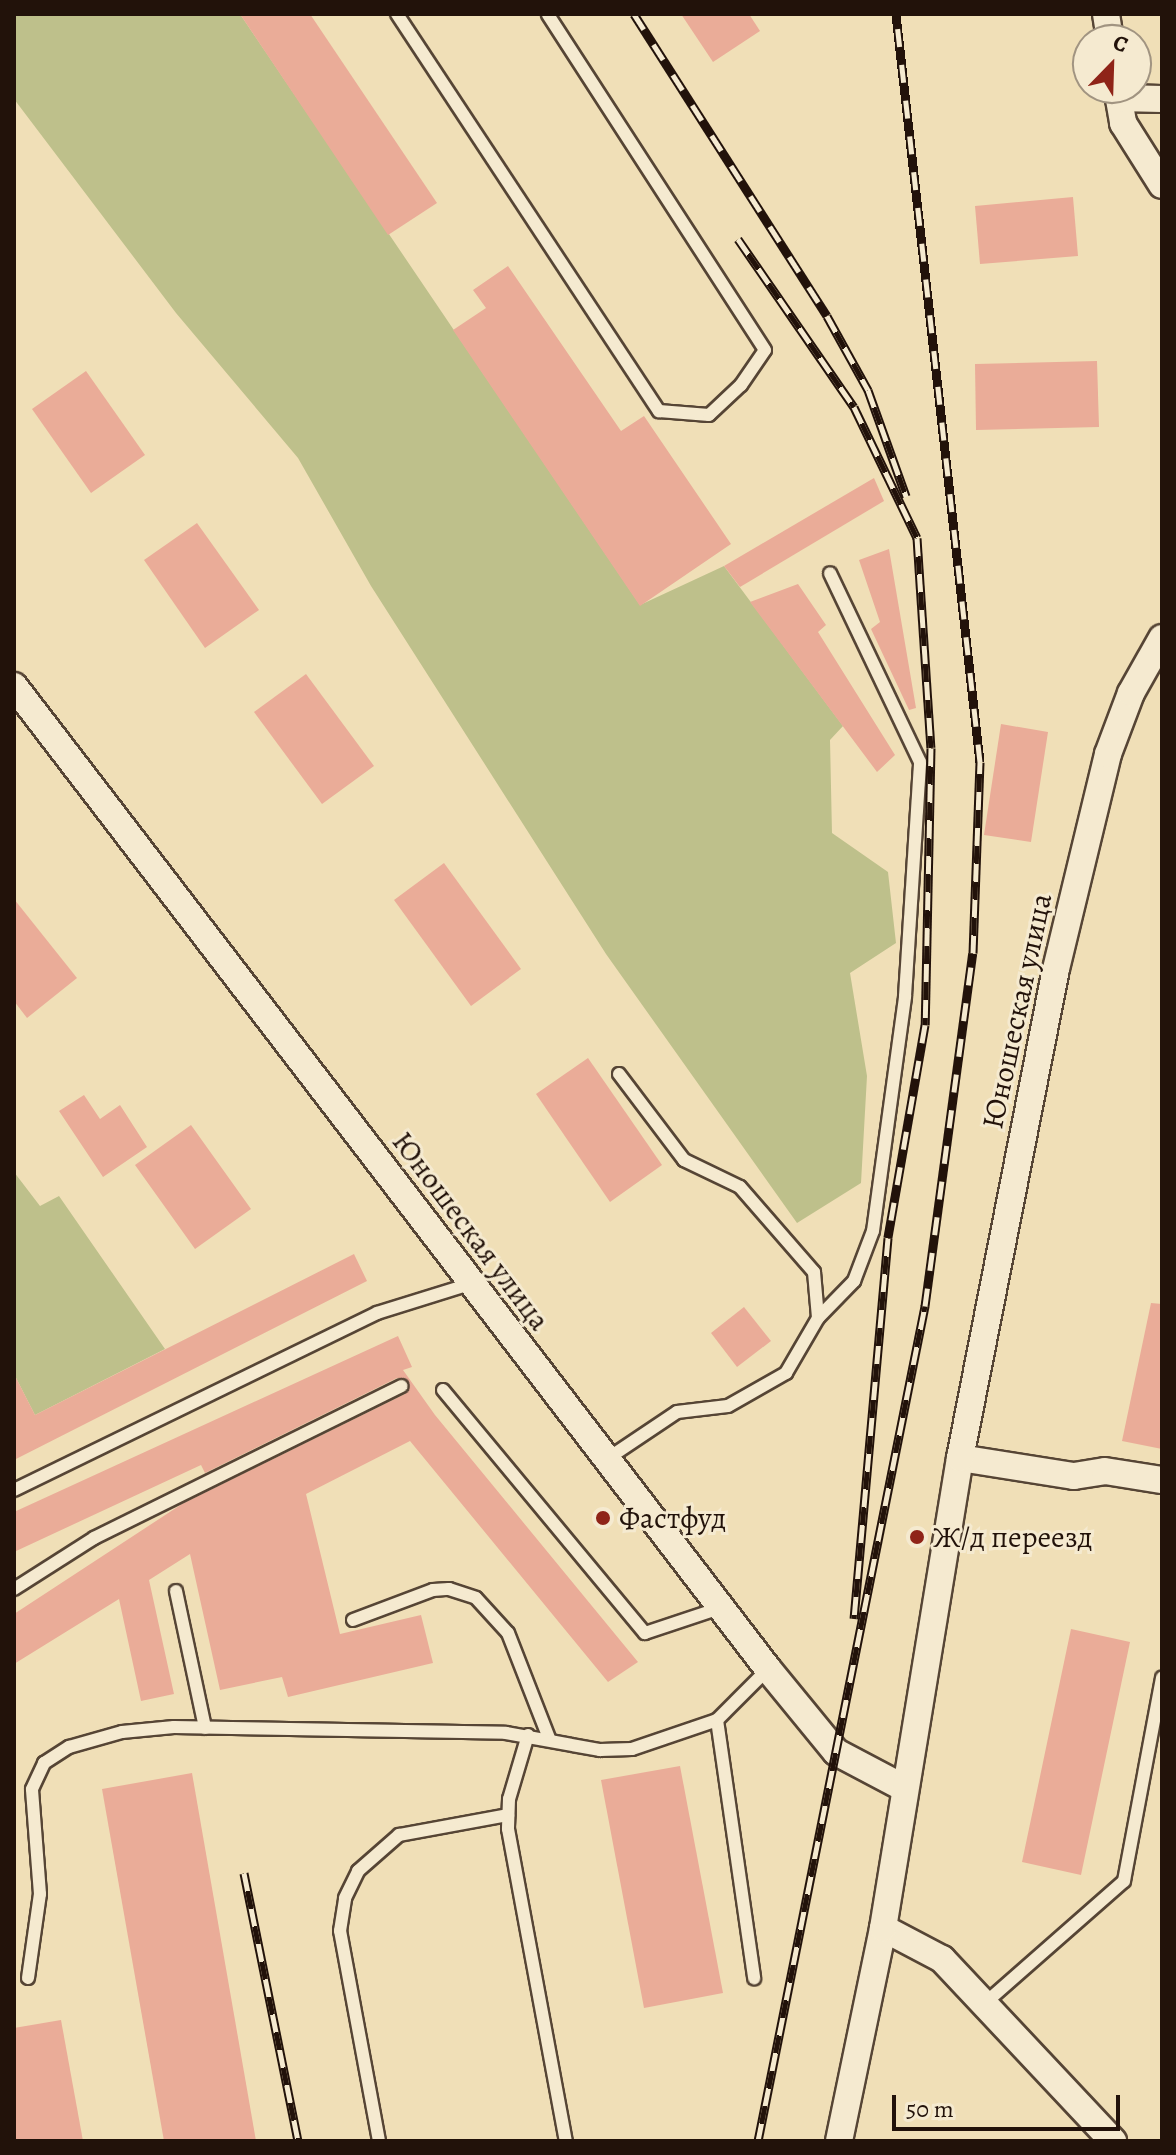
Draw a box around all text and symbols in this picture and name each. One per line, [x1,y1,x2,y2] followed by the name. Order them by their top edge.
[1072,24,1152,104] north arrow
[1108,27,1133,60] text: С
[974,890,1060,1132] street label: Юношеская улица
[385,1124,557,1338] street label: Юношеская улица
[619,1500,726,1536] place label: Фастфуд
[594,1509,612,1527] marker: Фастфуд
[933,1519,1092,1555] place label: Ж/д переезд
[908,1528,926,1546] marker: Ж/д переезд
[896,2079,1124,2129] scale bar
[906,2093,954,2125] text: 50 m

